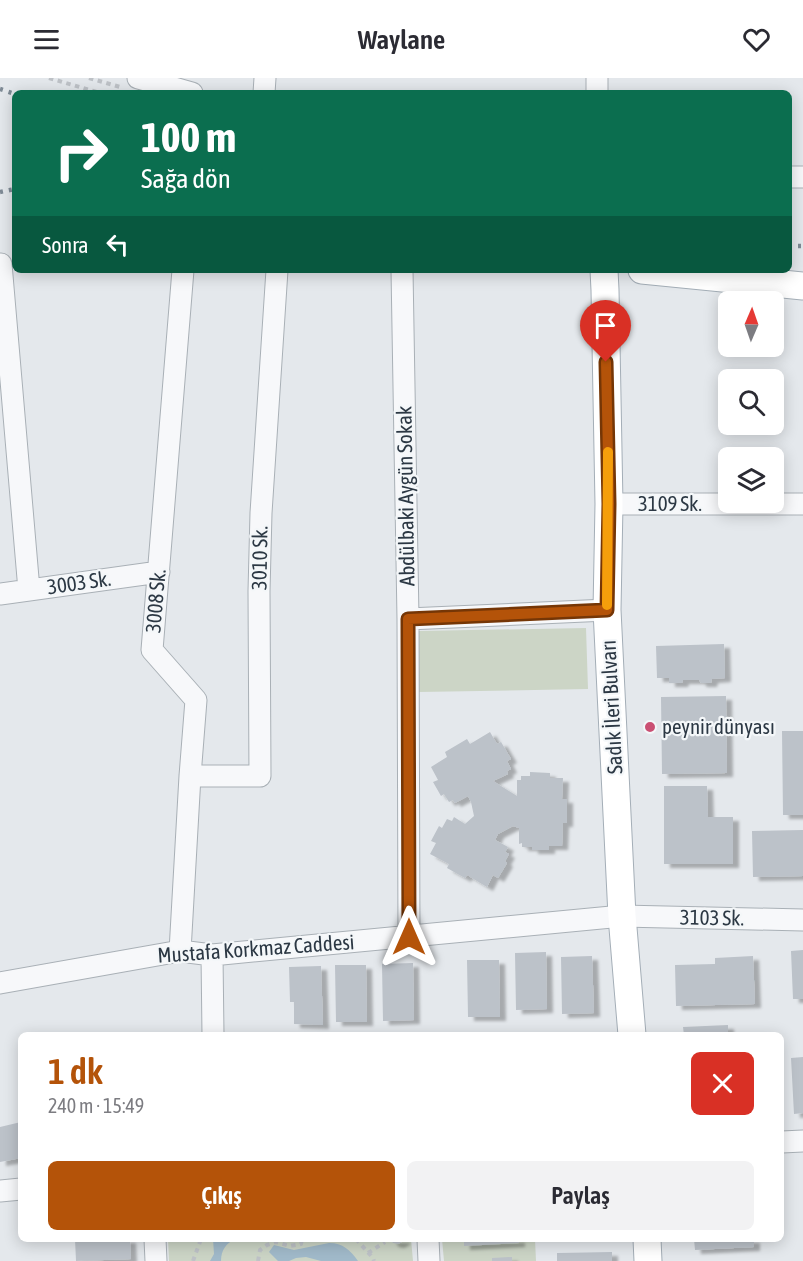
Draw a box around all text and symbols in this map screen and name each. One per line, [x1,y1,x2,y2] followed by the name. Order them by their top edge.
[30,23,63,56] icon: menu
[740,23,773,56] icon: heart
[358,24,445,55] text: Waylane
[141,113,236,161] text: 100 m
[42,114,120,192] icon: right
[141,163,231,194] text: Sağa dön
[101,228,134,261] icon: left
[42,232,89,258] text: Sonra
[718,291,784,357] north arrow
[718,291,784,513] map controls
[580,300,631,362] pin
[589,309,622,342] icon: arrive
[718,369,784,435] button: search
[391,406,419,586] street label: Abdülbaki Aygün Sokak
[718,447,784,513] button: layers
[638,491,702,515] street label: 3109 Sk.
[246,526,272,590] street label: 3010 Sk.
[45,566,112,598] street label: 3003 Sk.
[140,568,170,634] street label: 3008 Sk.
[596,639,627,775] street label: Sadık İleri Bulvarı
[662,714,775,738] place label: peynir dünyası
[643,720,657,734] marker: peynir dünyası
[680,904,744,930] street label: 3103 Sk.
[377,905,441,969] position arrow
[157,929,355,967] street label: Mustafa Korkmaz Caddesi
[48,1050,103,1092] text: 1 dk
[691,1052,754,1115] button: close
[48,1094,144,1117] text: 240 m · 15:49
[48,1161,395,1230] button: Çıkış
[407,1161,754,1230] button: Paylaş

